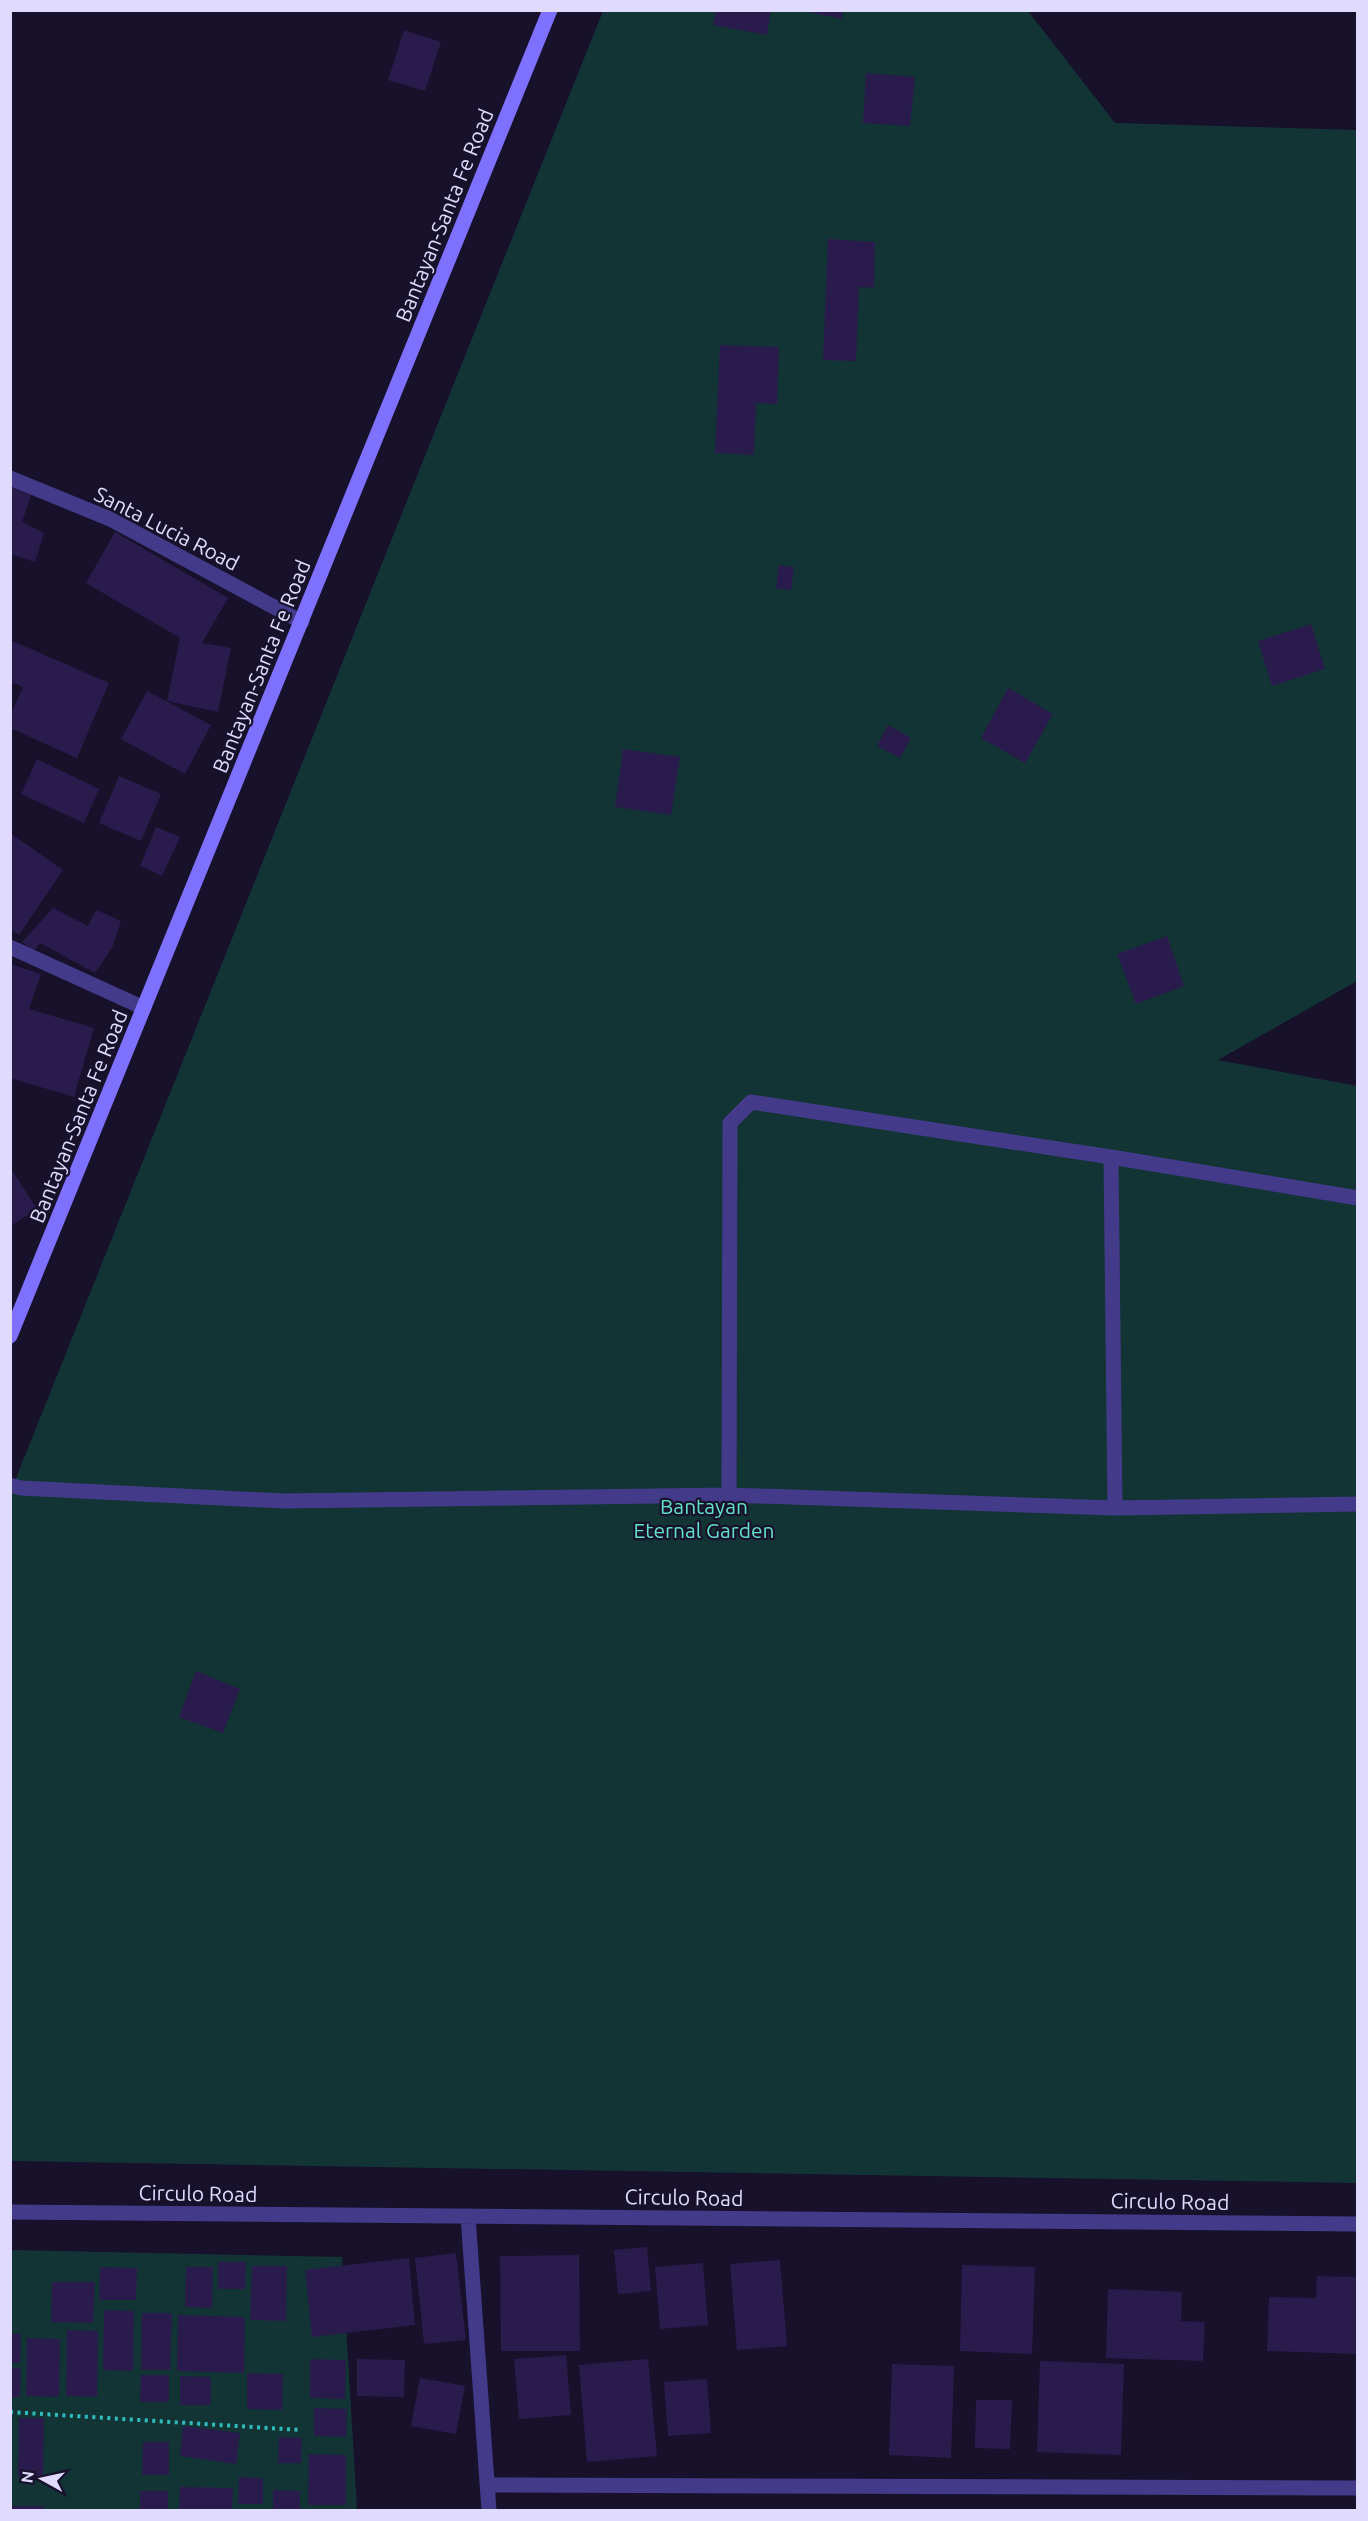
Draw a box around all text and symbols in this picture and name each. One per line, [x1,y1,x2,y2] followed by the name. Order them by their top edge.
[390,105,498,325] street label: Bantayan-Santa Fe Road
[91,481,243,575] street label: Santa Lucia Road
[207,556,315,776] street label: Bantayan-Santa Fe Road
[24,1006,132,1226] street label: Bantayan-Santa Fe Road
[633,1494,775,1542] park label: Bantayan Eternal Garden
[138,2180,258,2206] street label: Circulo Road
[624,2184,744,2210] street label: Circulo Road
[1110,2188,1230,2214] street label: Circulo Road
[12,2449,72,2509] north arrow
[17,2470,37,2484] text: N

